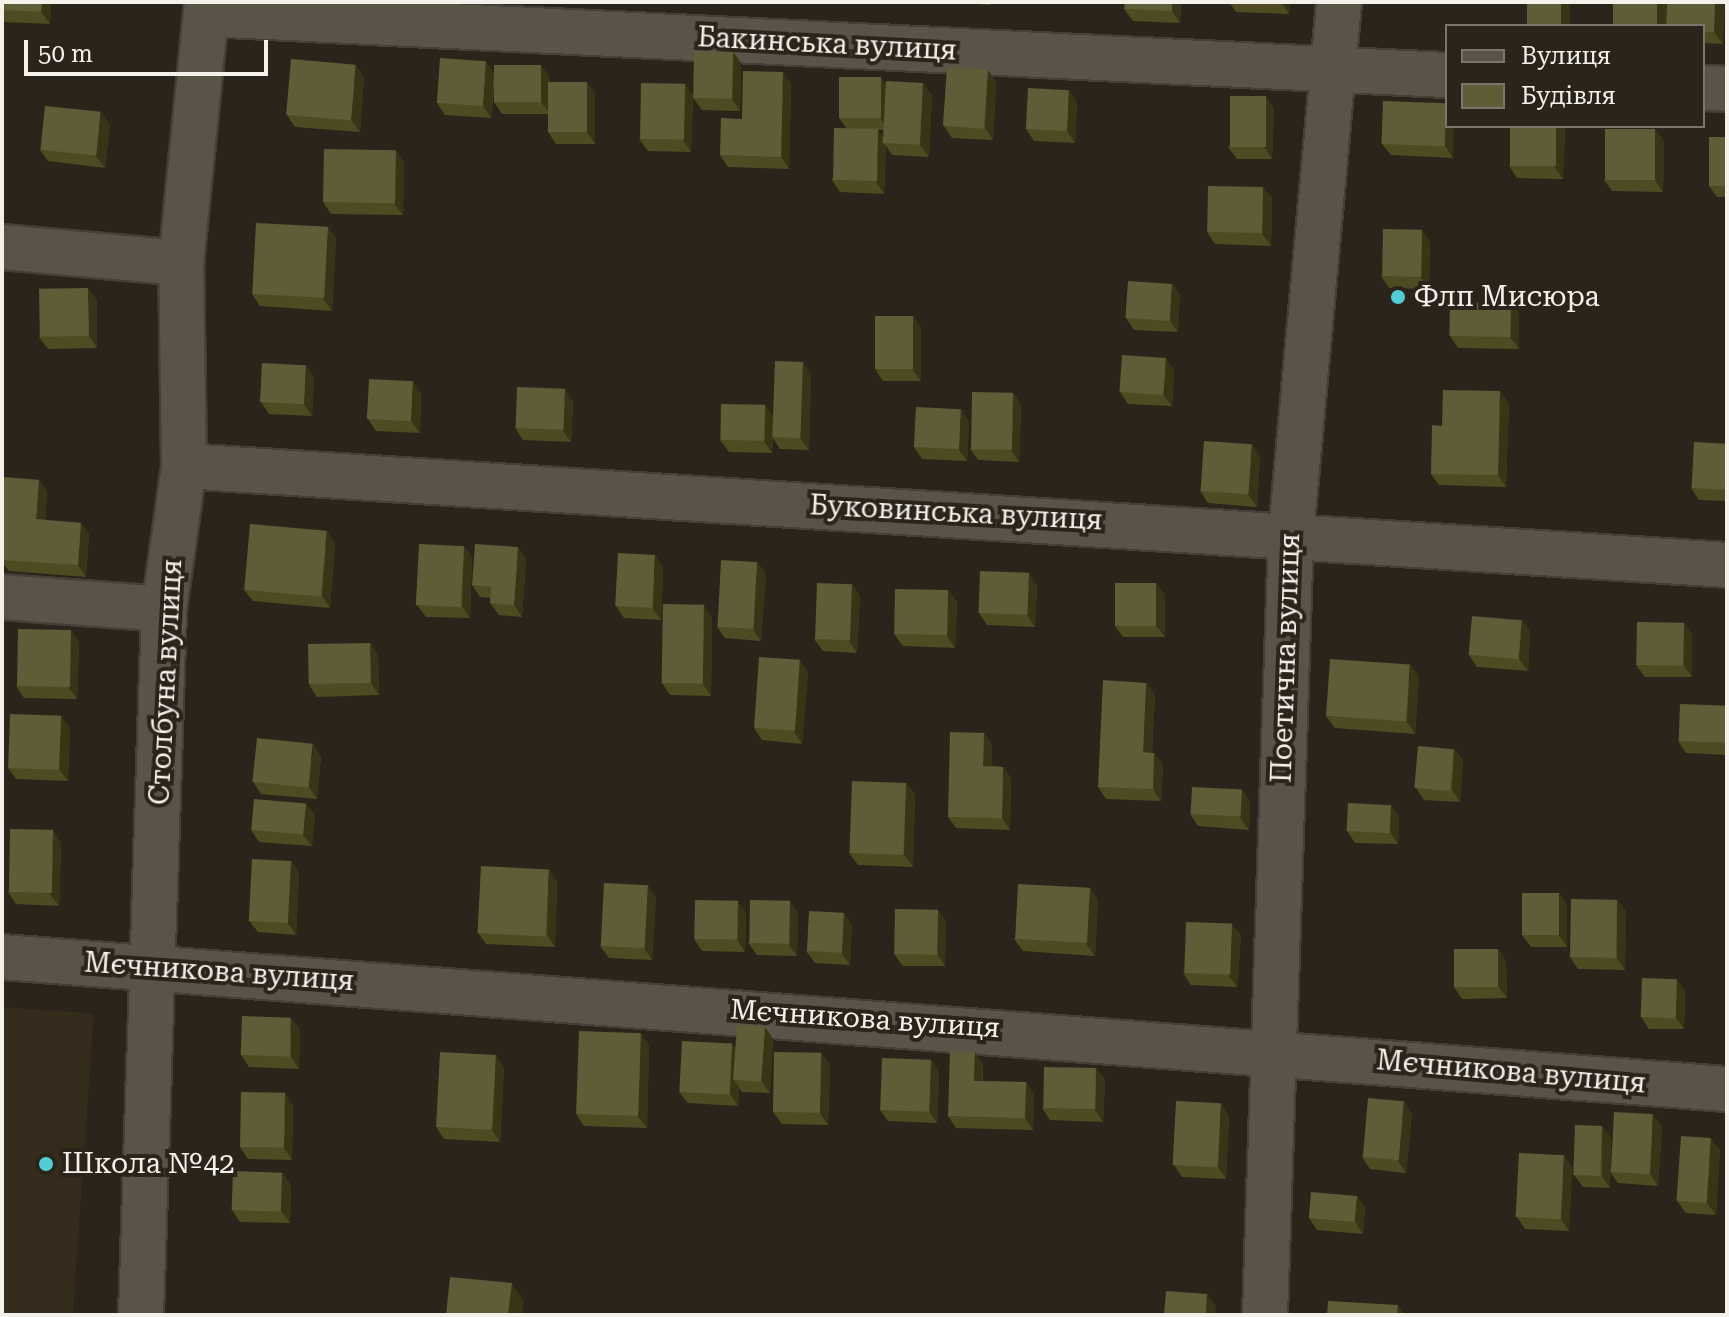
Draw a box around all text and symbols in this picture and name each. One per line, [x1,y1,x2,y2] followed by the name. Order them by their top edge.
[697,20,957,68] street label: Бакинська вулиця
[28,24,272,74] scale bar
[1445,24,1705,128] legend
[38,40,93,68] text: 50 m
[1521,42,1611,70] text: Вулиця
[1521,82,1616,110] text: Будівля
[1414,280,1600,314] place label: Флп Мисюра
[1389,288,1407,306] marker: Флп Мисюра
[809,489,1103,537] street label: Буковинська вулиця
[1265,532,1307,784] street label: Поетична вулиця
[143,558,189,806] street label: Столбуна вулиця
[83,946,355,998] street label: Мєчникова вулиця
[729,993,1001,1045] street label: Мєчникова вулиця
[1375,1043,1647,1101] street label: Мєчникова вулиця
[62,1147,235,1181] place label: Школа №42
[37,1155,55,1173] marker: Школа №42

